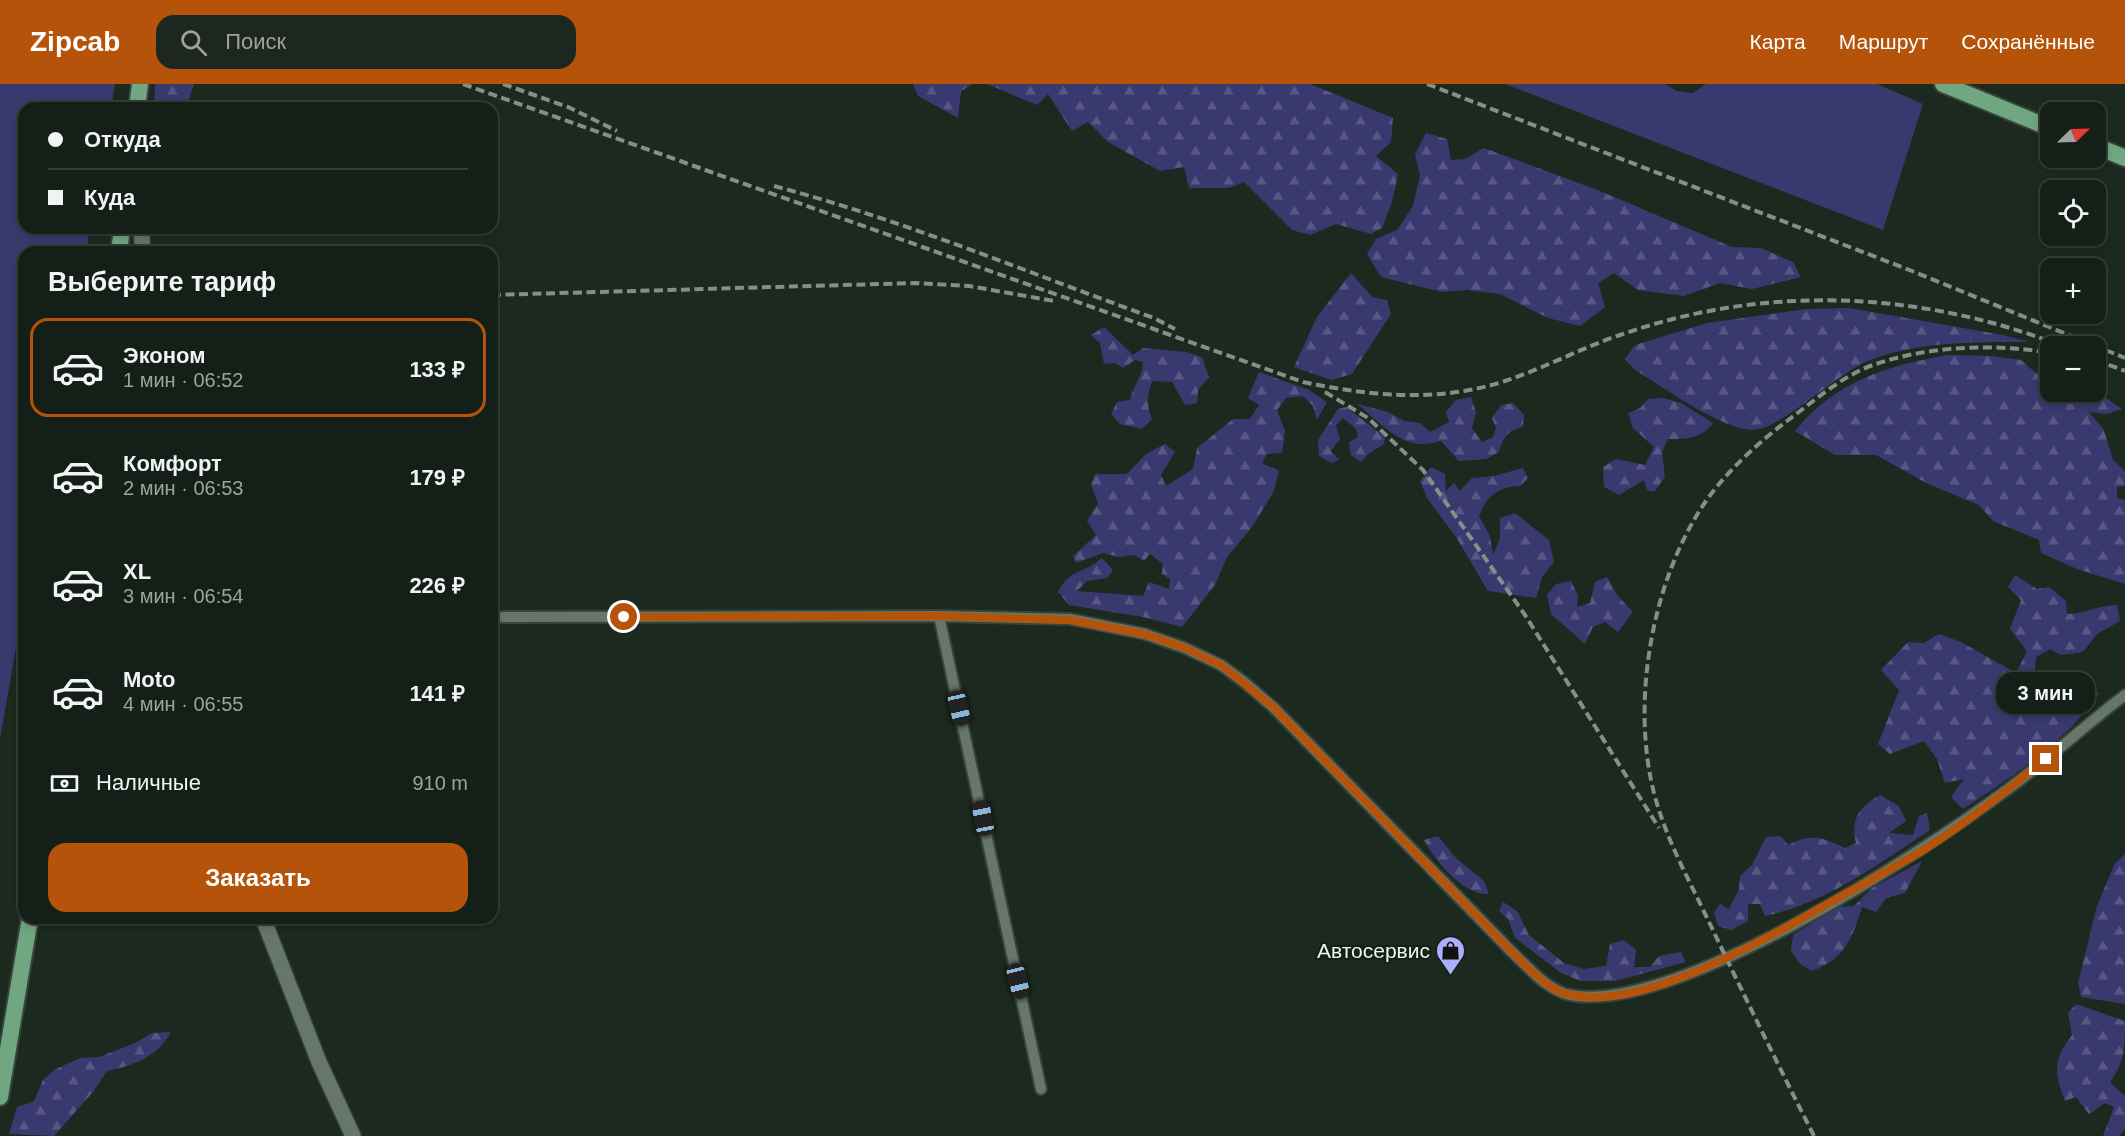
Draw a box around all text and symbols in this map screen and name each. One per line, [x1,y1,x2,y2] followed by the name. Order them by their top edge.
[156,15,576,69] search box
[30,26,120,57] text: Zipcab
[177,26,210,59] icon: search
[225,29,286,54] text: Поиск
[1750,30,1806,53] text: Карта
[1839,30,1928,53] text: Маршрут
[1961,30,2095,53] text: Сохранённые
[2040,102,2106,168] north arrow
[2040,102,2106,402] map controls
[84,127,161,152] text: Откуда
[2040,180,2106,246] button: locate
[84,185,135,210] text: Куда
[2040,258,2106,324] button: +
[48,267,276,297] text: Выберите тариф
[2040,336,2106,402] button: −
[51,341,105,395] icon: car
[123,343,206,368] text: Эконом
[409,357,465,382] text: 133 ₽
[123,369,243,391] text: 1 мин · 06:52
[51,449,105,503] icon: car
[123,451,222,476] text: Комфорт
[409,465,465,490] text: 179 ₽
[123,477,243,499] text: 2 мин · 06:53
[51,557,105,611] icon: car
[123,559,151,584] text: XL
[409,573,465,598] text: 226 ₽
[123,585,243,607] text: 3 мин · 06:54
[610,603,637,630] route start
[51,665,105,719] icon: car
[123,667,176,692] text: Moto
[1996,672,2096,714] callout: 3 мин
[409,681,465,706] text: 141 ₽
[2018,682,2073,704] text: 3 мин
[946,688,972,728] car
[123,693,243,715] text: 4 мин · 06:55
[2032,745,2059,772] route end
[48,767,81,800] icon: cash
[96,770,201,795] text: Наличные
[412,772,468,794] text: 910 m
[971,799,995,837] car
[48,843,468,912] button: Заказать
[1435,934,1467,976] shop icon: Автосервис
[1317,939,1430,962] place label: Автосервис
[1005,961,1031,1001] car

